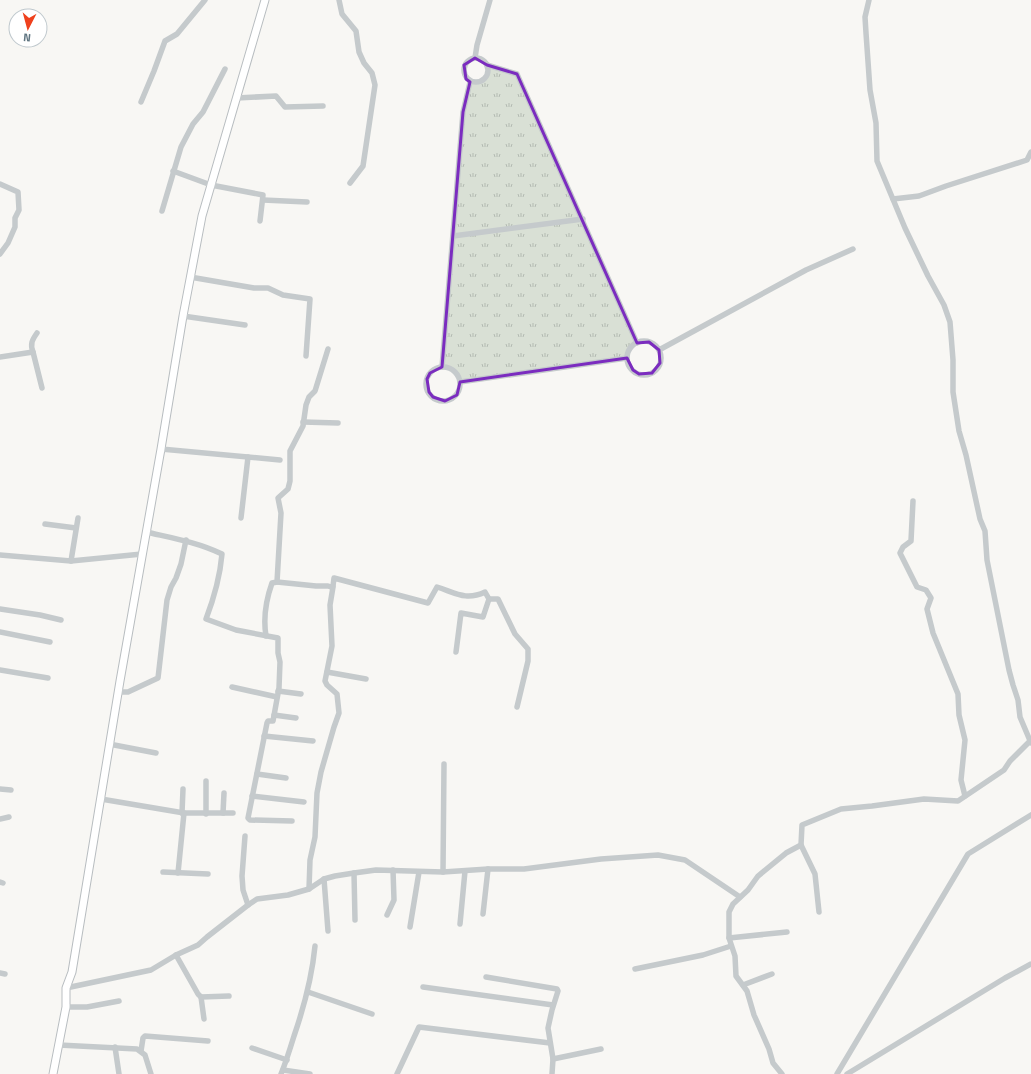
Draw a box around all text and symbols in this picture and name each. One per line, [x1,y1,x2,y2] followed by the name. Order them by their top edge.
[8,8,48,48] north arrow
[22,30,32,46] text: N

